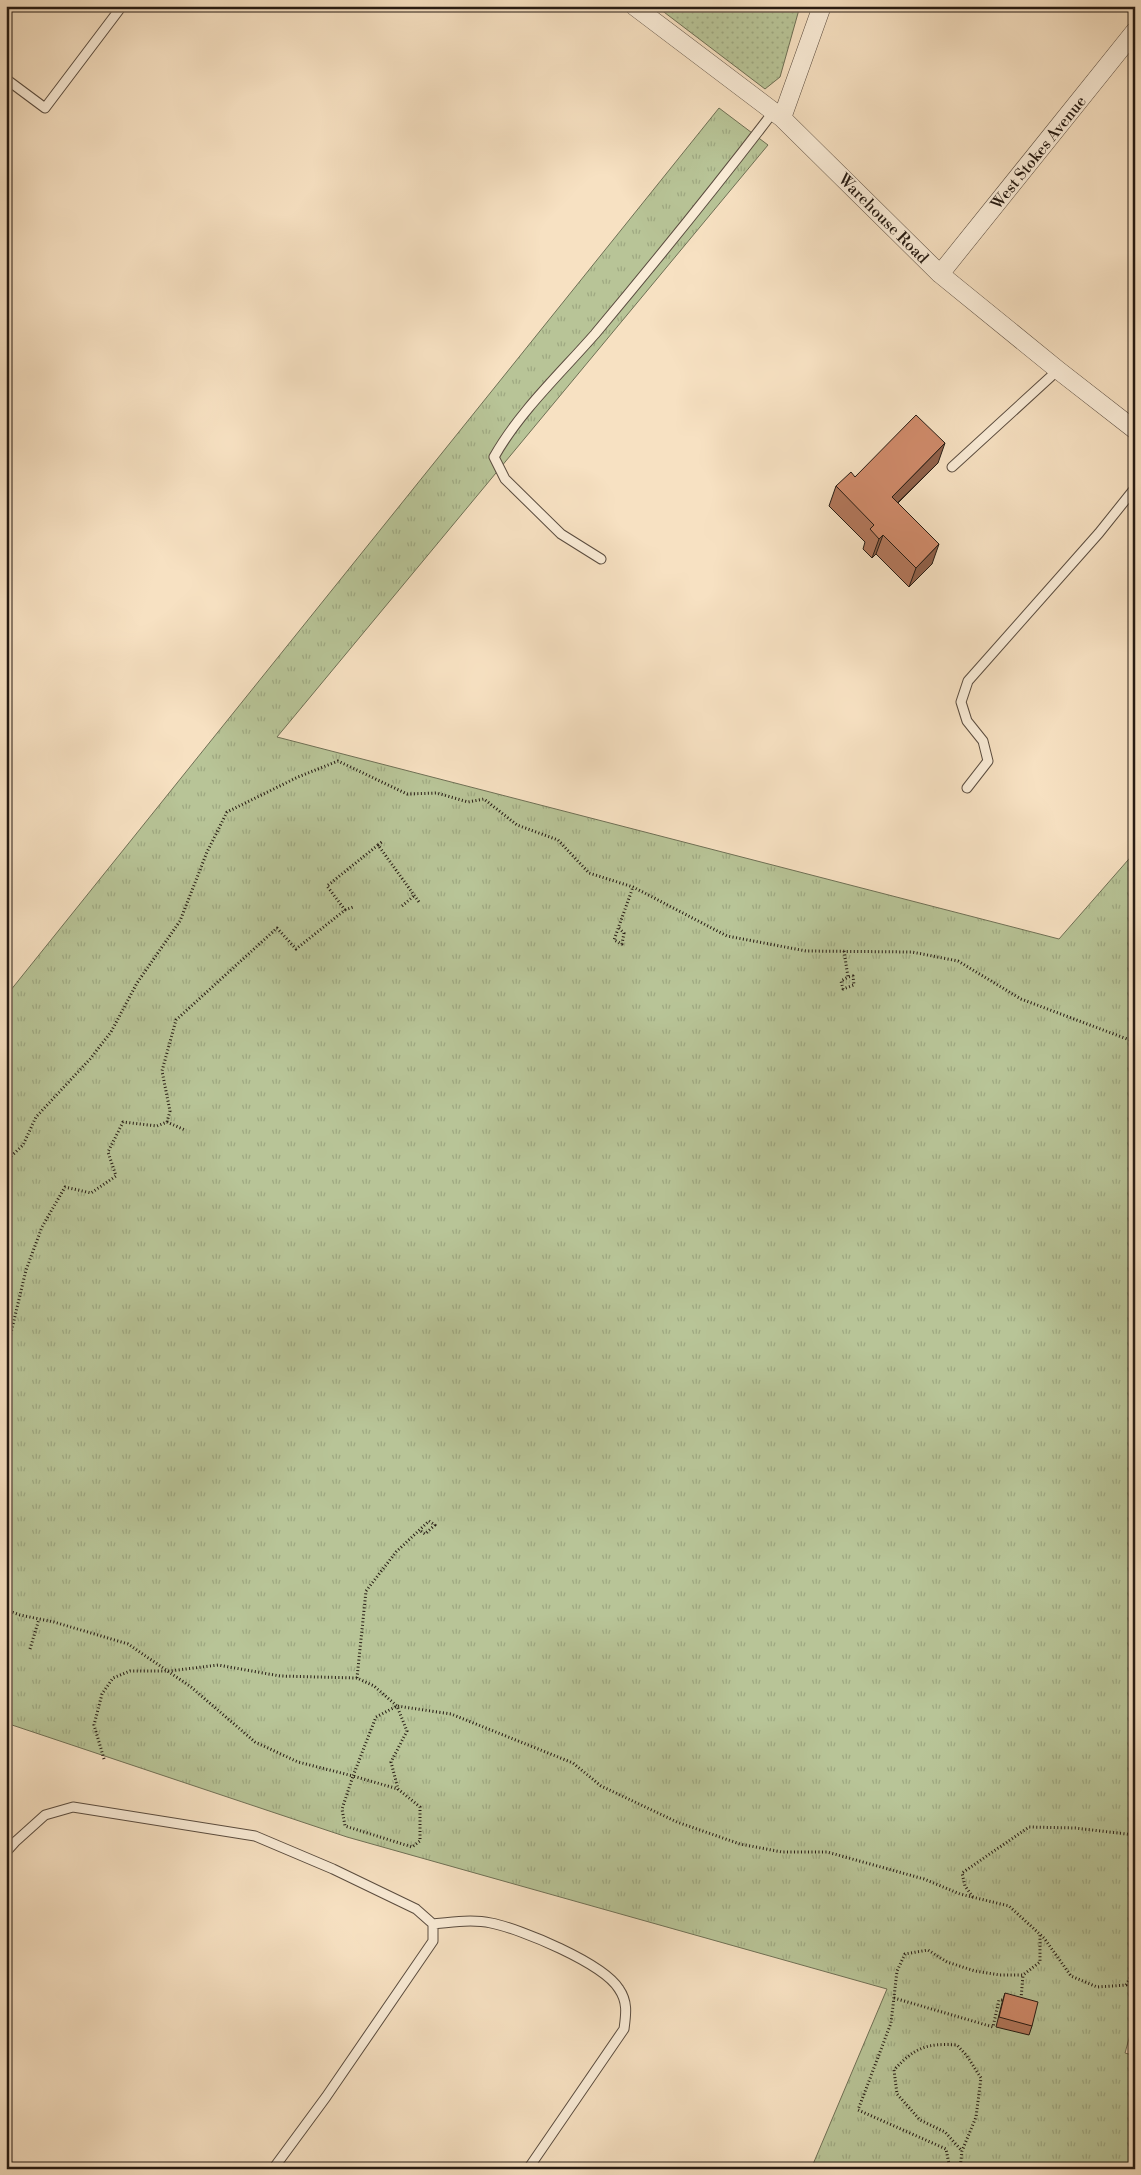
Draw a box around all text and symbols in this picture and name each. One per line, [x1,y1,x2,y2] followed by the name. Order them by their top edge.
[986,92,1091,214] street label: West Stokes Avenue
[833,169,933,268] street label: Warehouse Road

